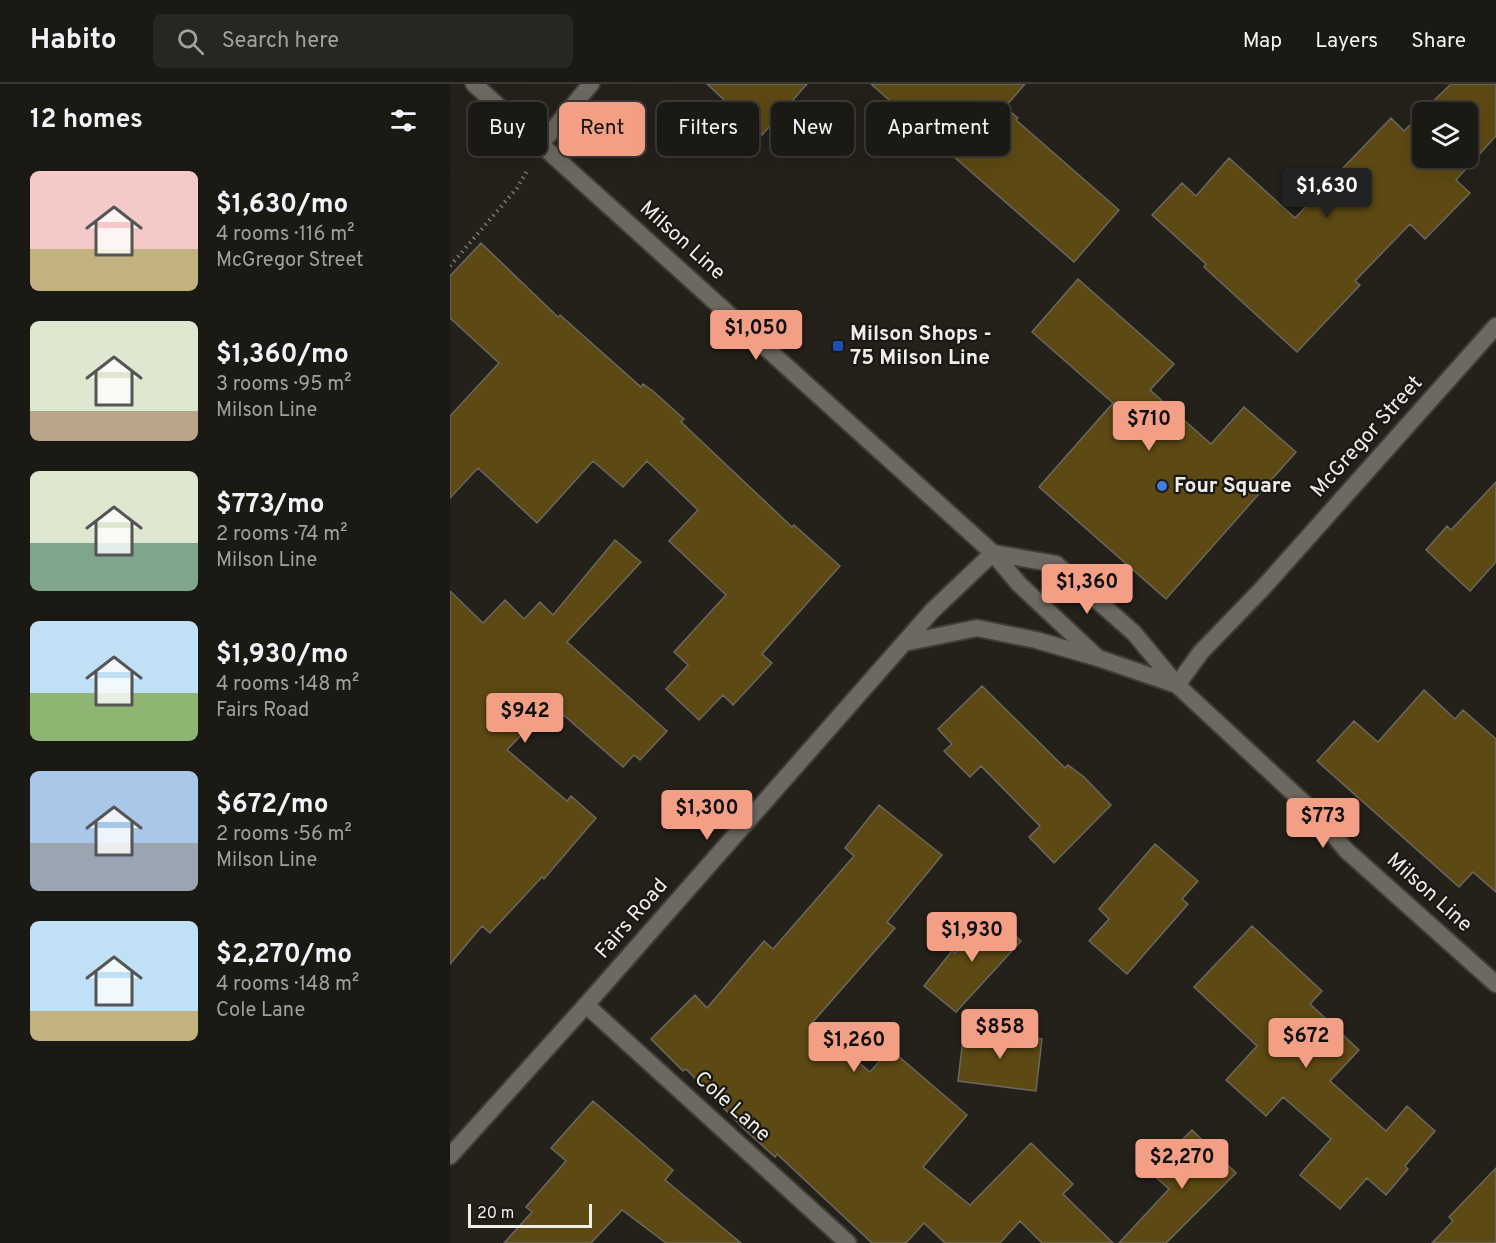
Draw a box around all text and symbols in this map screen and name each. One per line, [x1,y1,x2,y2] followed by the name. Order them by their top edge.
[153,14,573,68] search box
[30,23,117,59] text: Habito
[174,25,207,58] icon: search
[222,28,339,55] text: Search here
[1243,28,1282,55] text: Map
[1315,28,1378,55] text: Layers
[1411,28,1466,55] text: Share
[468,102,547,156] chip: Buy
[559,102,645,156] chip: Rent
[657,102,759,156] chip: Filters
[771,102,854,156] chip: New
[866,102,1010,156] chip: Apartment
[1412,102,1478,168] map controls
[1412,102,1478,168] button: layers
[30,104,143,137] text: 12 homes
[387,104,420,137] icon: filters
[1278,168,1376,219] pin: $1,630
[1296,174,1358,200] text: $1,630
[216,189,348,222] text: $1,630/mo
[78,195,150,267] icon: home
[633,195,731,287] street label: Milson Line
[216,222,354,248] text: 4 rooms · 116 m²
[216,248,364,274] text: McGregor Street
[707,310,805,361] pin: $1,050
[724,316,788,342] text: $1,050
[850,321,992,372] place label: Milson Shops - 75 Milson Line
[216,339,349,372] text: $1,360/mo
[831,339,845,353] marker: Milson Shops - 75 Milson Line
[78,345,150,417] icon: home
[1305,370,1429,504] street label: McGregor Street
[216,372,352,398] text: 3 rooms · 95 m²
[216,398,317,424] text: Milson Line
[1113,401,1185,452] pin: $710
[1127,407,1171,433] text: $710
[1174,473,1292,500] place label: Four Square
[1155,479,1169,493] marker: Four Square
[216,489,325,522] text: $773/mo
[78,495,150,567] icon: home
[216,522,347,548] text: 2 rooms · 74 m²
[216,548,317,574] text: Milson Line
[1038,564,1136,615] pin: $1,360
[1056,570,1118,596] text: $1,360
[216,639,348,672] text: $1,930/mo
[78,645,150,717] icon: home
[216,672,359,698] text: 4 rooms · 148 m²
[489,693,561,744] pin: $942
[216,698,309,724] text: Fairs Road
[500,699,550,725] text: $942
[216,789,328,822] text: $672/mo
[658,790,756,841] pin: $1,300
[78,795,150,867] icon: home
[675,796,739,822] text: $1,300
[1287,798,1359,849] pin: $773
[1300,804,1346,830] text: $773
[216,822,352,848] text: 2 rooms · 56 m²
[1380,847,1478,939] street label: Milson Line
[216,848,317,874] text: Milson Line
[590,873,674,965] street label: Fairs Road
[923,912,1021,963] pin: $1,930
[941,918,1003,944] text: $1,930
[216,939,352,972] text: $2,270/mo
[78,945,150,1017] icon: home
[216,972,359,998] text: 4 rooms · 148 m²
[216,998,305,1024] text: Cole Lane
[964,1009,1036,1060] pin: $858
[975,1015,1025,1041] text: $858
[1270,1018,1342,1069] pin: $672
[805,1022,903,1073] pin: $1,260
[1282,1024,1330,1050] text: $672
[823,1028,885,1054] text: $1,260
[688,1066,776,1148] street label: Cole Lane
[1133,1139,1231,1190] pin: $2,270
[1149,1145,1215,1171] text: $2,270
[468,1201,592,1228] scale bar
[477,1204,514,1224] text: 20 m

